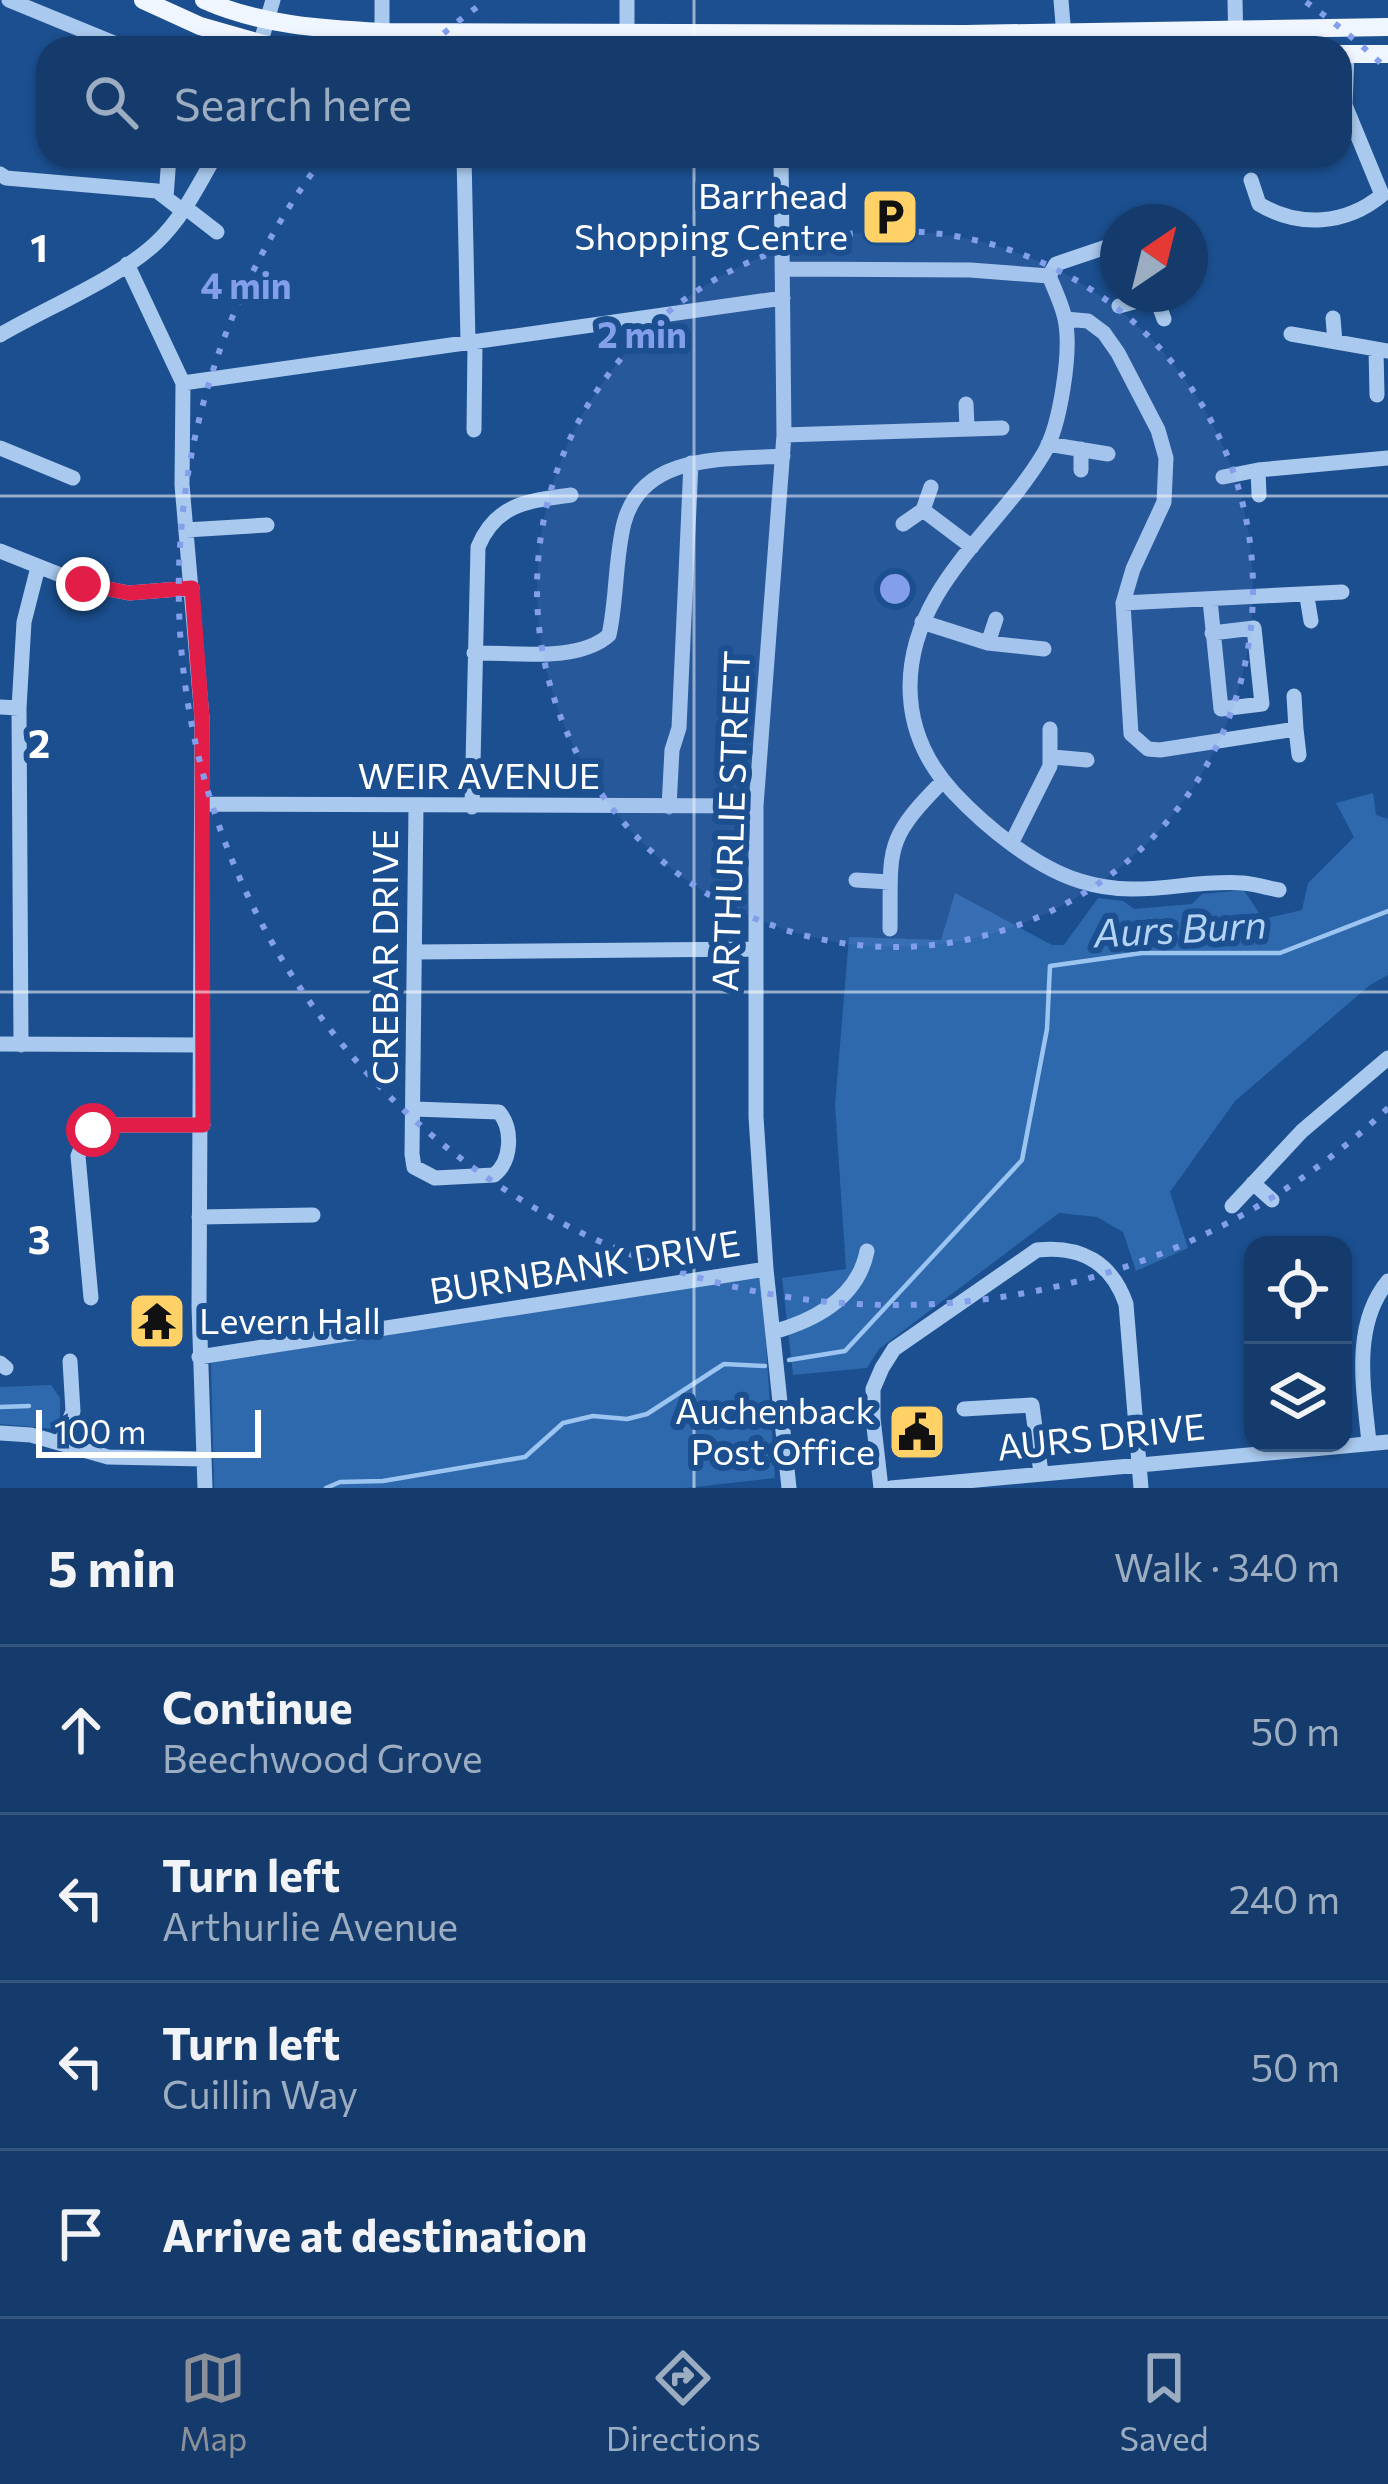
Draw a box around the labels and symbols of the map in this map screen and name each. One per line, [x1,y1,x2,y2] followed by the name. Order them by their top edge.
[574,172,848,257] place label: Barrhead Shopping Centre
[859,186,921,248] parking icon: Barrhead Shopping Centre
[1100,204,1208,312] north arrow
[30,222,48,270] text: 1
[200,262,292,306] text: 4 min
[597,311,687,355] text: 2 min
[56,557,110,611] route end
[874,568,916,610] centre of rings
[701,650,757,992] street label: ARTHURLIE STREET
[28,718,50,766] text: 2
[358,752,600,796] street label: WEIR AVENUE
[361,829,405,1085] street label: CREBAR DRIVE
[1091,898,1268,956] water label: Aurs Burn
[66,1103,120,1157] route start
[28,1214,50,1262] text: 3
[426,1219,743,1311] street label: BURNBANK DRIVE
[126,1290,188,1352] temple icon: Levern Hall
[199,1297,381,1341] place label: Levern Hall
[675,1387,875,1472] place label: Auchenback Post Office
[886,1401,948,1463] public building icon: Auchenback Post Office
[995,1402,1207,1468] street label: AURS DRIVE
[36,1404,261,1457] scale bar

